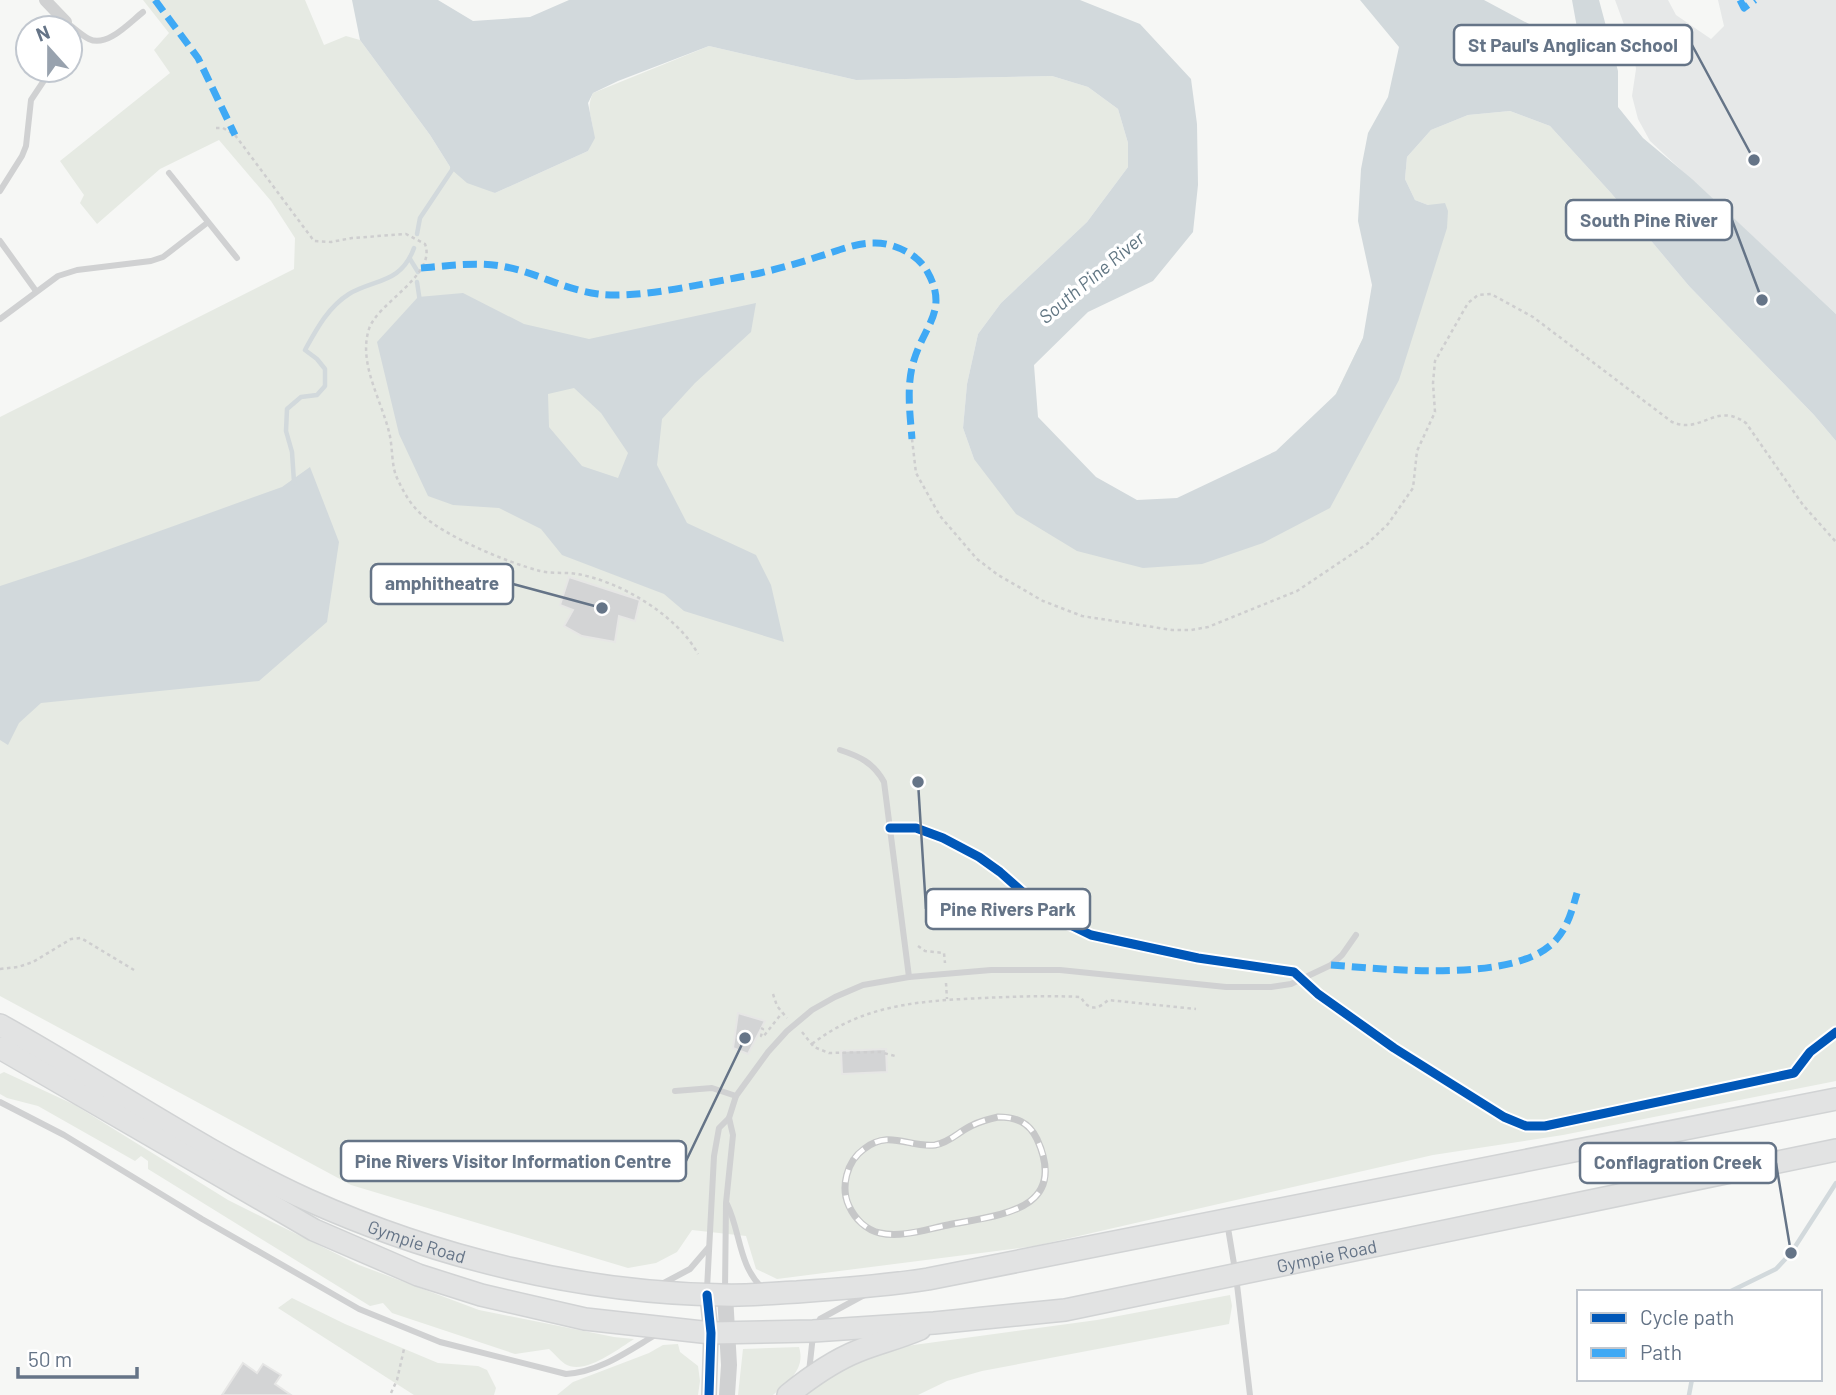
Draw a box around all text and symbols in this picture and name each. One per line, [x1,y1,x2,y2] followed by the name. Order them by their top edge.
[14,14,84,84] north arrow
[33,20,53,46] text: N
[1454,25,1692,65] callout: St Paul's Anglican School
[1468,33,1678,56] text: St Paul's Anglican School
[1566,200,1732,240] callout: South Pine River
[1580,208,1719,231] text: South Pine River
[1033,225,1150,328] water label: South Pine River
[371,564,513,604] callout: amphitheatre
[385,571,499,594] text: amphitheatre
[926,889,1090,929] callout: Pine Rivers Park
[940,897,1076,920] text: Pine Rivers Park
[341,1141,686,1181] callout: Pine Rivers Visitor Information Centre
[1580,1143,1776,1183] callout: Conflagration Creek
[355,1149,671,1172] text: Pine Rivers Visitor Information Centre
[1594,1150,1762,1173] text: Conflagration Creek
[365,1215,468,1267] street label: Gympie Road
[1275,1235,1379,1277] street label: Gympie Road
[1577,1290,1822,1381] legend
[1640,1304,1734,1329] text: Cycle path
[18,1336,136,1380] scale bar
[1640,1339,1682,1364] text: Path
[28,1346,72,1371] text: 50 m

